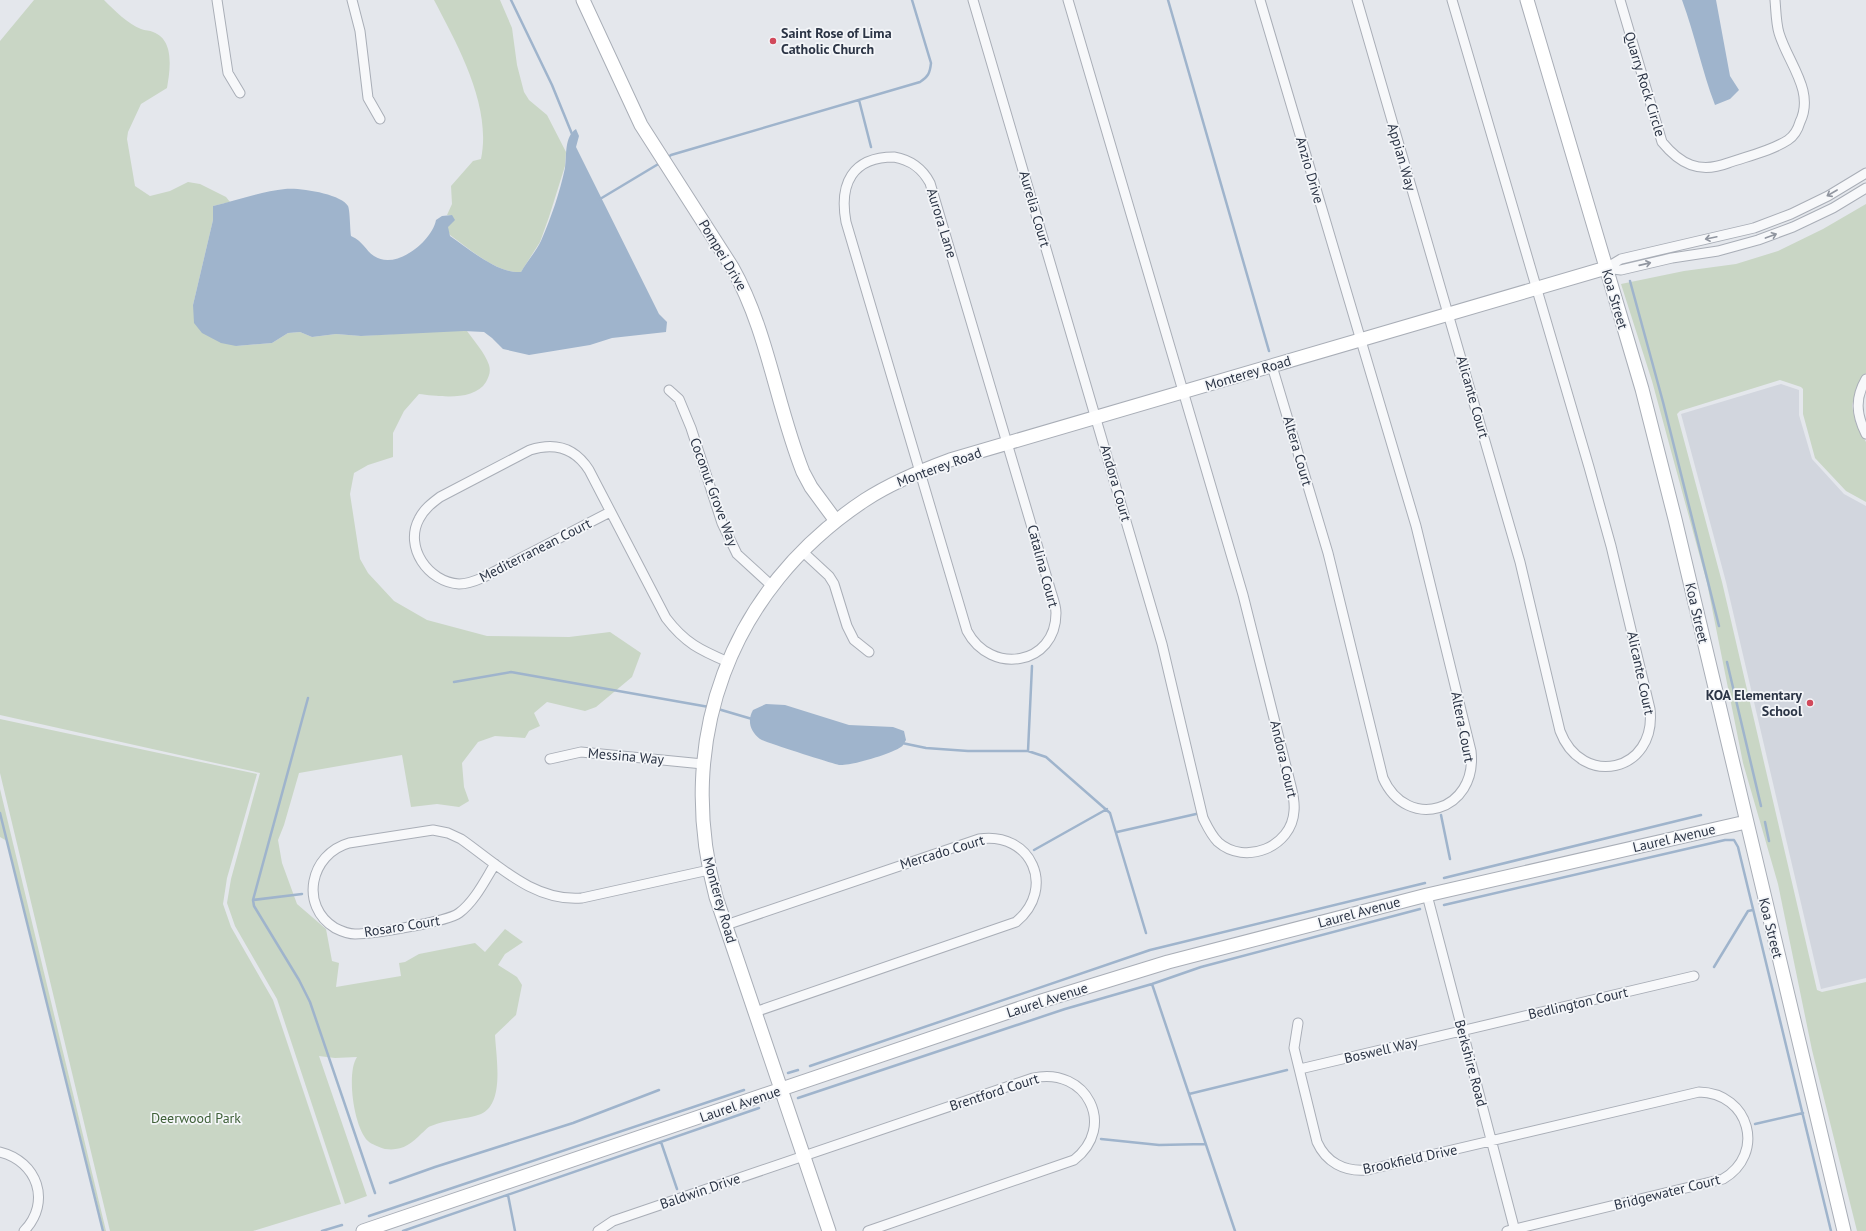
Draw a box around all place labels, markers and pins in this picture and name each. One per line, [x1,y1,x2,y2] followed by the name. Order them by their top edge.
[781,24,892,58] place label: Saint Rose of Lima Catholic Church
[768,36,778,46] marker: Saint Rose of Lima Catholic Church
[1706,686,1803,720] place label: KOA Elementary School
[1805,698,1815,708] marker: KOA Elementary School

